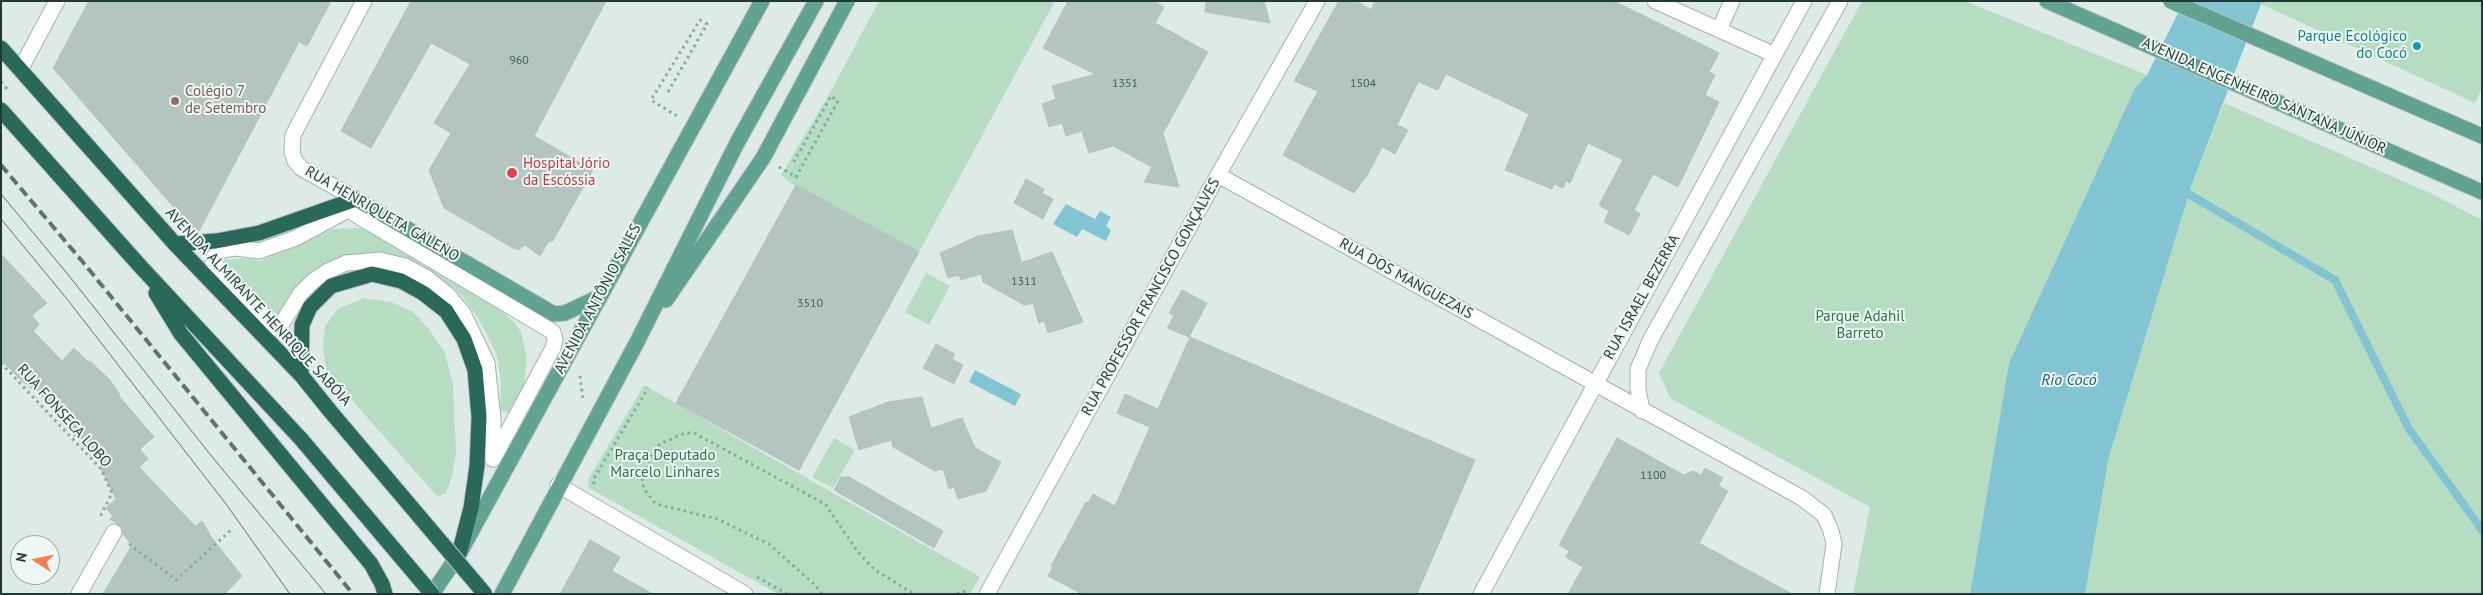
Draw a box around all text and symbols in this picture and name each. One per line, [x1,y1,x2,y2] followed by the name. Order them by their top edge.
[2297,28,2407,63] place label: Parque Ecológico do Cocó
[2139,34,2389,158] street label: AVENIDA ENGENHEIRO SANTANA JÚNIOR
[2411,40,2423,52] marker: Parque Ecológico do Cocó
[509,54,529,68] house number: 960
[1112,77,1138,91] house number: 1351
[1350,77,1376,91] house number: 1504
[185,83,266,118] place label: Colégio 7 de Setembro
[169,95,181,107] marker: Colégio 7 de Setembro
[523,155,610,190] place label: Hospital Jório da Escóssia
[302,162,462,266] street label: RUA HENRIQUETA GALENO
[505,166,519,180] marker: Hospital Jório da Escóssia
[1078,175,1224,419] street label: RUA PROFESSOR FRANCISCO GONÇALVES
[161,204,355,410] street label: AVENIDA ALMIRANTE HENRIQUE SABÓIA
[551,221,645,377] street label: AVENIDA ANTÔNIO SALES
[1600,231,1684,363] street label: RUA ISRAEL BEZERRA
[1336,235,1476,323] street label: RUA DOS MANGUEZAIS
[1011,275,1037,289] house number: 1311
[797,297,823,311] house number: 3510
[1815,308,1905,343] park label: Parque Adahil Barreto
[13,361,115,471] street label: RUA FONSECA LOBO
[2041,370,2097,390] water label: Rio Cocó
[610,447,720,482] park label: Praça Deputado Marcelo Linhares
[1640,469,1666,483] house number: 1100
[10,535,60,585] north arrow
[12,551,31,564] text: N

